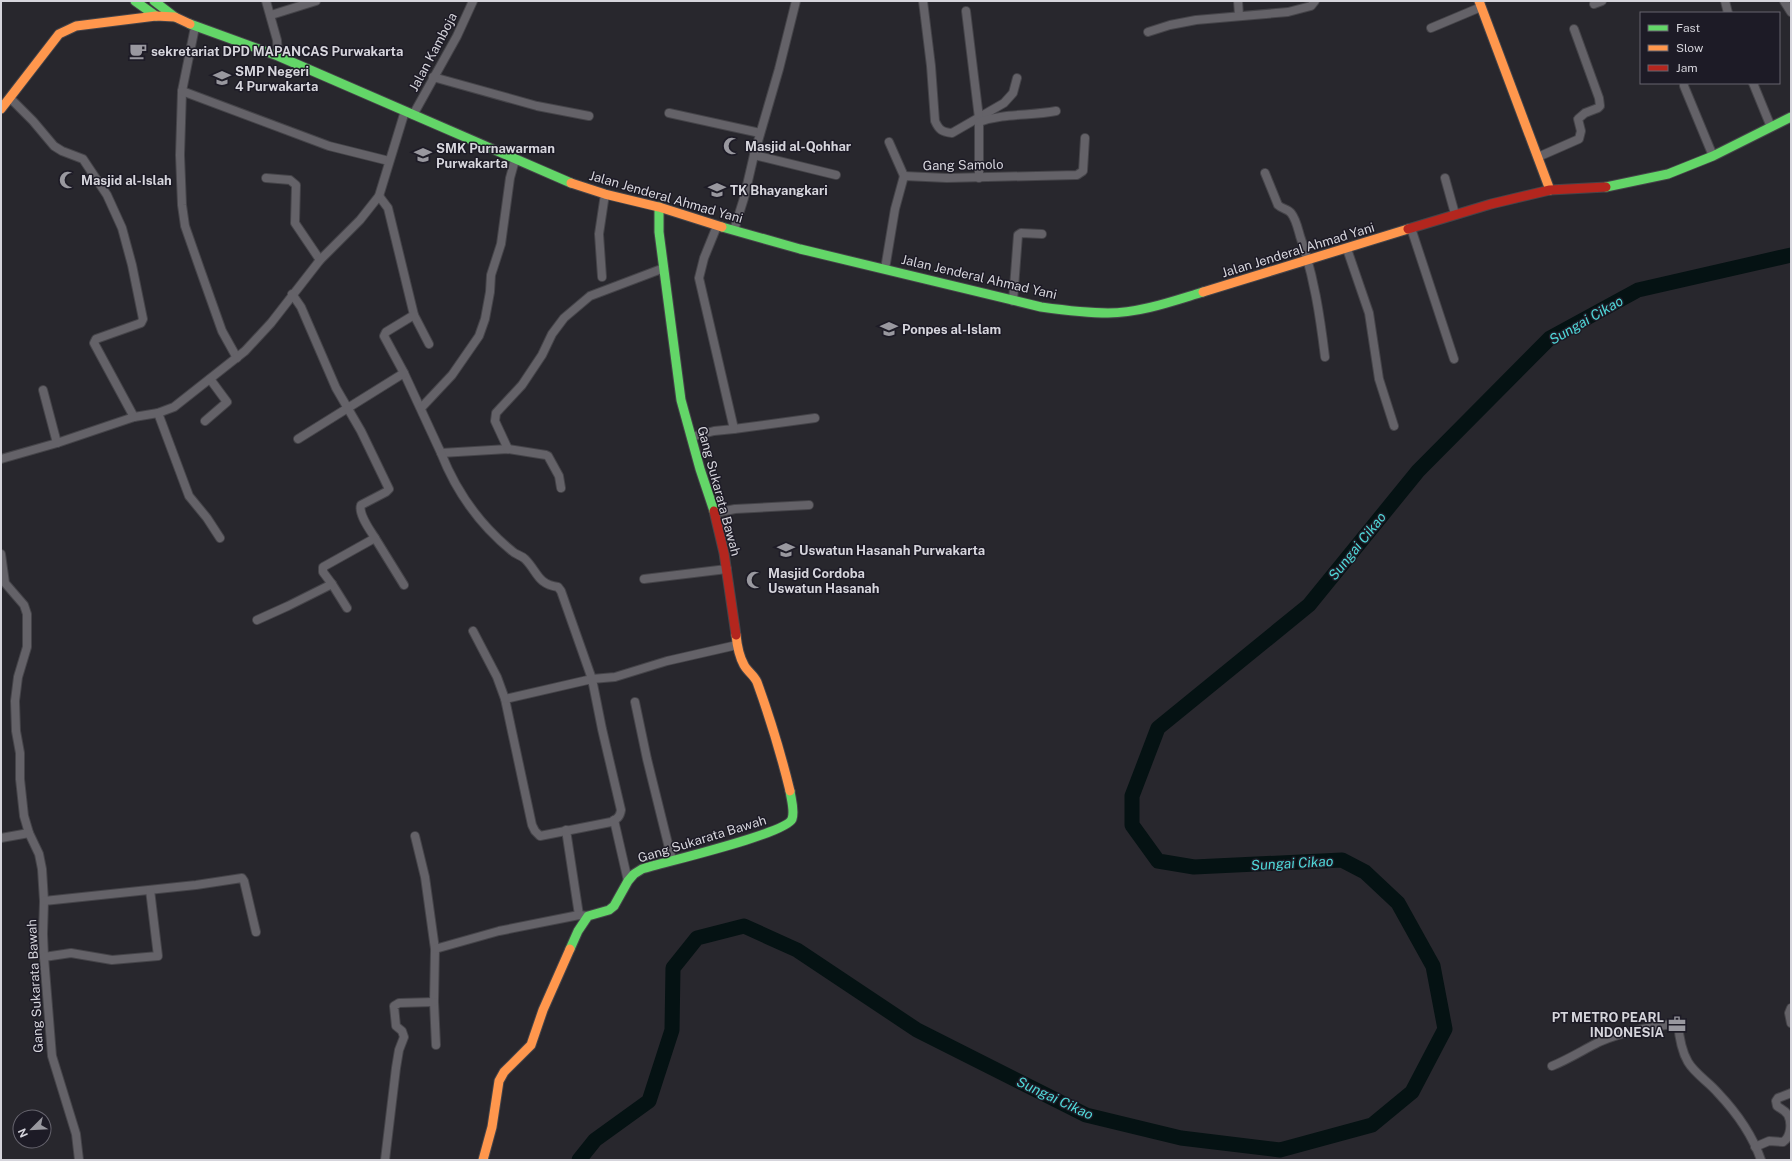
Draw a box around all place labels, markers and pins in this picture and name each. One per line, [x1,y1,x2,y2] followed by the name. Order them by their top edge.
[128,41,148,61] cafe icon: sekretariat DPD MAPANCAS Purwakarta
[151,44,403,59] place label: sekretariat DPD MAPANCAS Purwakarta
[235,64,318,94] place label: SMP Negeri 4 Purwakarta
[212,68,232,88] school or university icon: SMP Negeri 4 Purwakarta
[722,136,742,156] mosque icon: Masjid al-Qohhar
[745,139,852,154] place label: Masjid al-Qohhar
[436,141,555,171] place label: SMK Purnawarman Purwakarta
[413,145,433,165] school or university icon: SMK Purnawarman Purwakarta
[58,170,78,190] mosque icon: Masjid al-Islah
[81,173,172,188] place label: Masjid al-Islah
[707,180,727,200] school or university icon: TK Bhayangkari
[730,183,828,198] place label: TK Bhayangkari
[879,319,899,339] school or university icon: Ponpes al-Islam
[902,322,1001,337] place label: Ponpes al-Islam
[776,540,796,560] school or university icon: Uswatun Hasanah Purwakarta
[799,543,985,558] place label: Uswatun Hasanah Purwakarta
[768,566,879,596] place label: Masjid Cordoba Uswatun Hasanah
[745,570,765,590] mosque icon: Masjid Cordoba Uswatun Hasanah
[1552,1010,1665,1040] place label: PT METRO PEARL INDONESIA
[1667,1014,1687,1034] office icon: PT METRO PEARL INDONESIA

